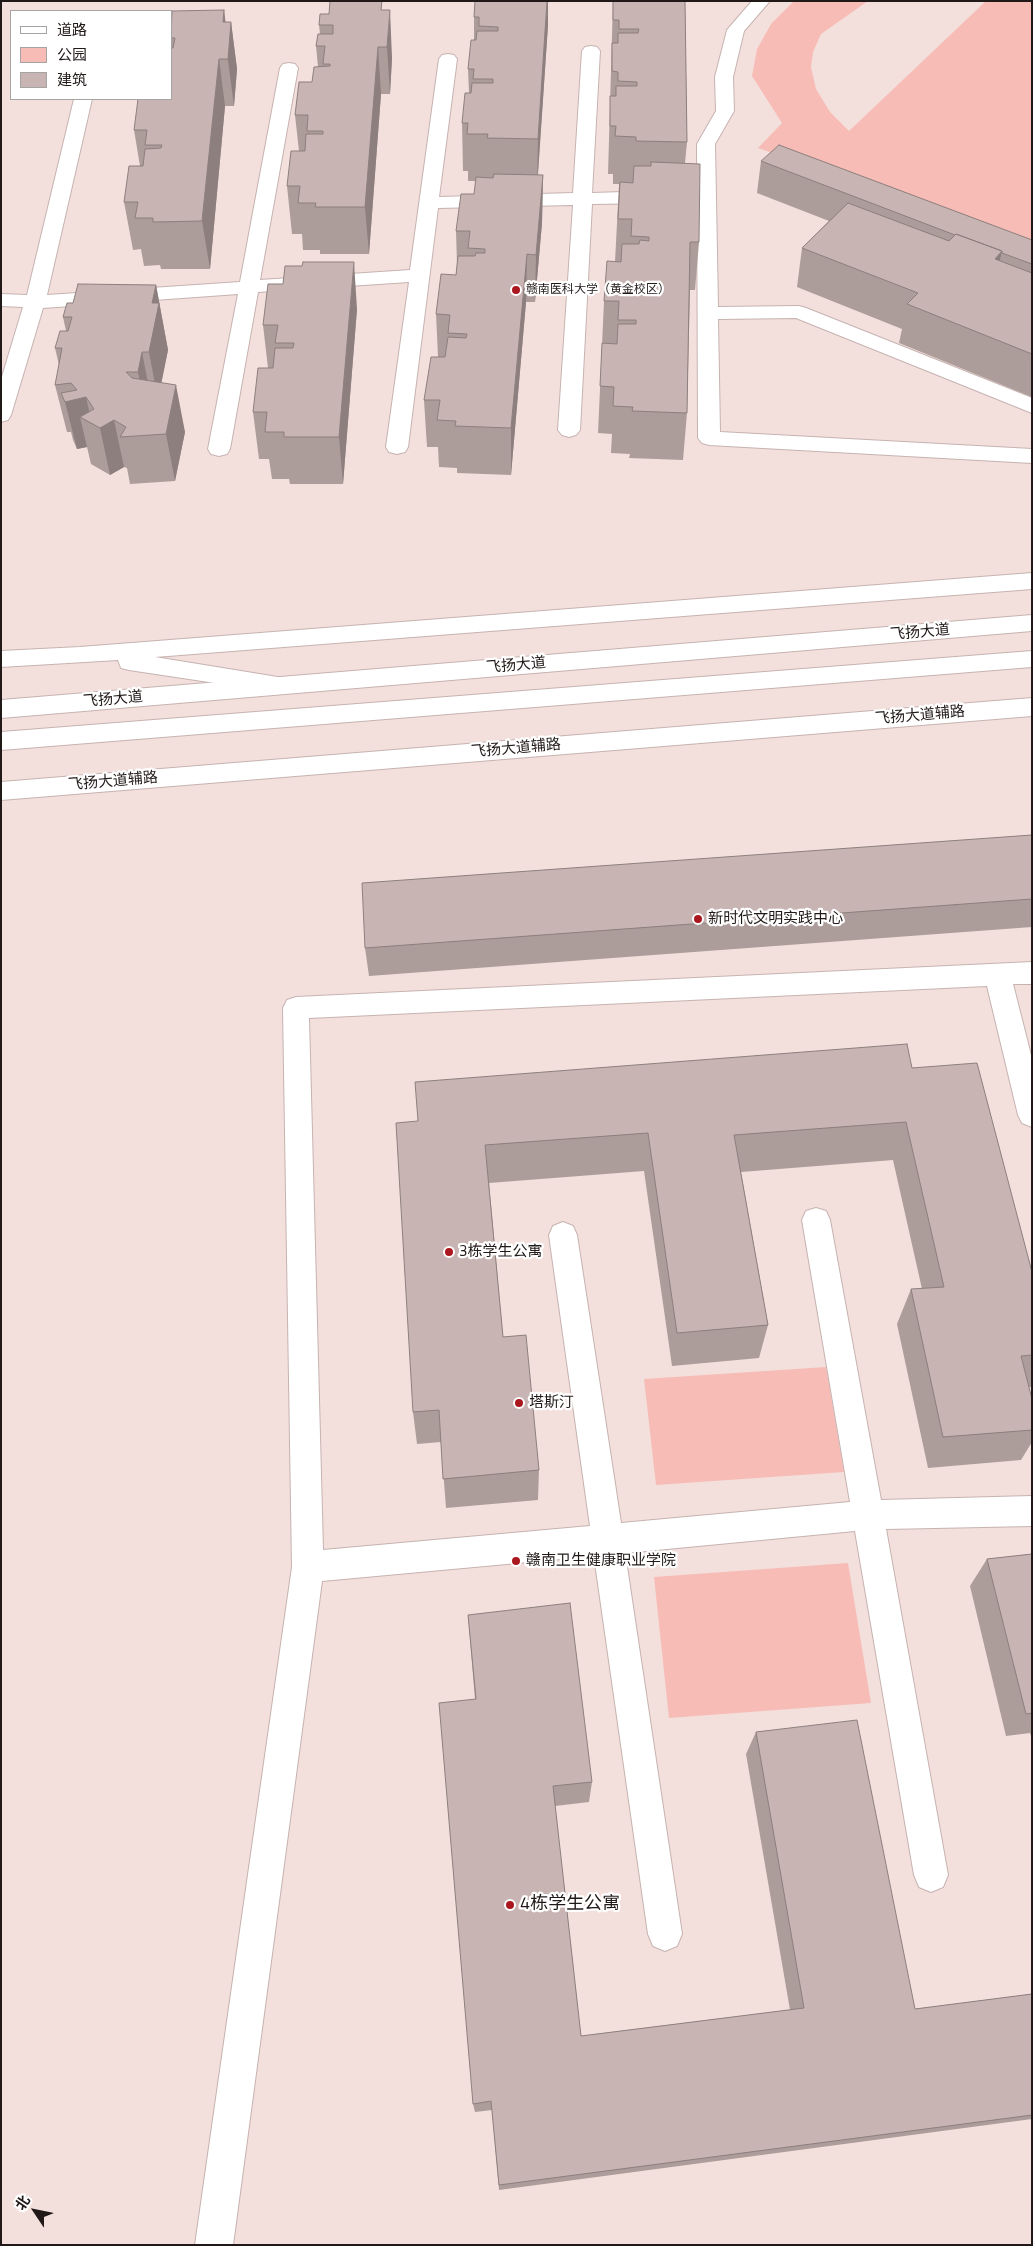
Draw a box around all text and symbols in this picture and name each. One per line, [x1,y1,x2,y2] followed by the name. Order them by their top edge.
[10,10,172,100] legend
[57,18,87,41] text: 道路
[57,43,87,66] text: 公园
[57,68,87,91] text: 建筑
[526,283,670,297] place label: 赣南医科大学（黄金校区）
[510,284,522,296] marker: 赣南医科大学（黄金校区）
[889,621,951,645] street label: 飞扬大道
[485,654,547,678] street label: 飞扬大道
[82,688,144,712] street label: 飞扬大道
[874,703,966,729] street label: 飞扬大道辅路
[470,736,562,762] street label: 飞扬大道辅路
[67,769,159,795] street label: 飞扬大道辅路
[708,910,843,928] place label: 新时代文明实践中心
[692,913,704,925] marker: 新时代文明实践中心
[459,1243,542,1261] place label: 3栋学生公寓
[443,1246,455,1258] marker: 3栋学生公寓
[529,1394,574,1412] place label: 塔斯汀
[513,1397,525,1409] marker: 塔斯汀
[526,1552,676,1570] place label: 赣南卫生健康职业学院
[510,1555,522,1567] marker: 赣南卫生健康职业学院
[520,1894,620,1916] place label: 4栋学生公寓
[504,1899,516,1911] marker: 4栋学生公寓
[10,2186,60,2236] north arrow
[10,2191,35,2214] text: 北

